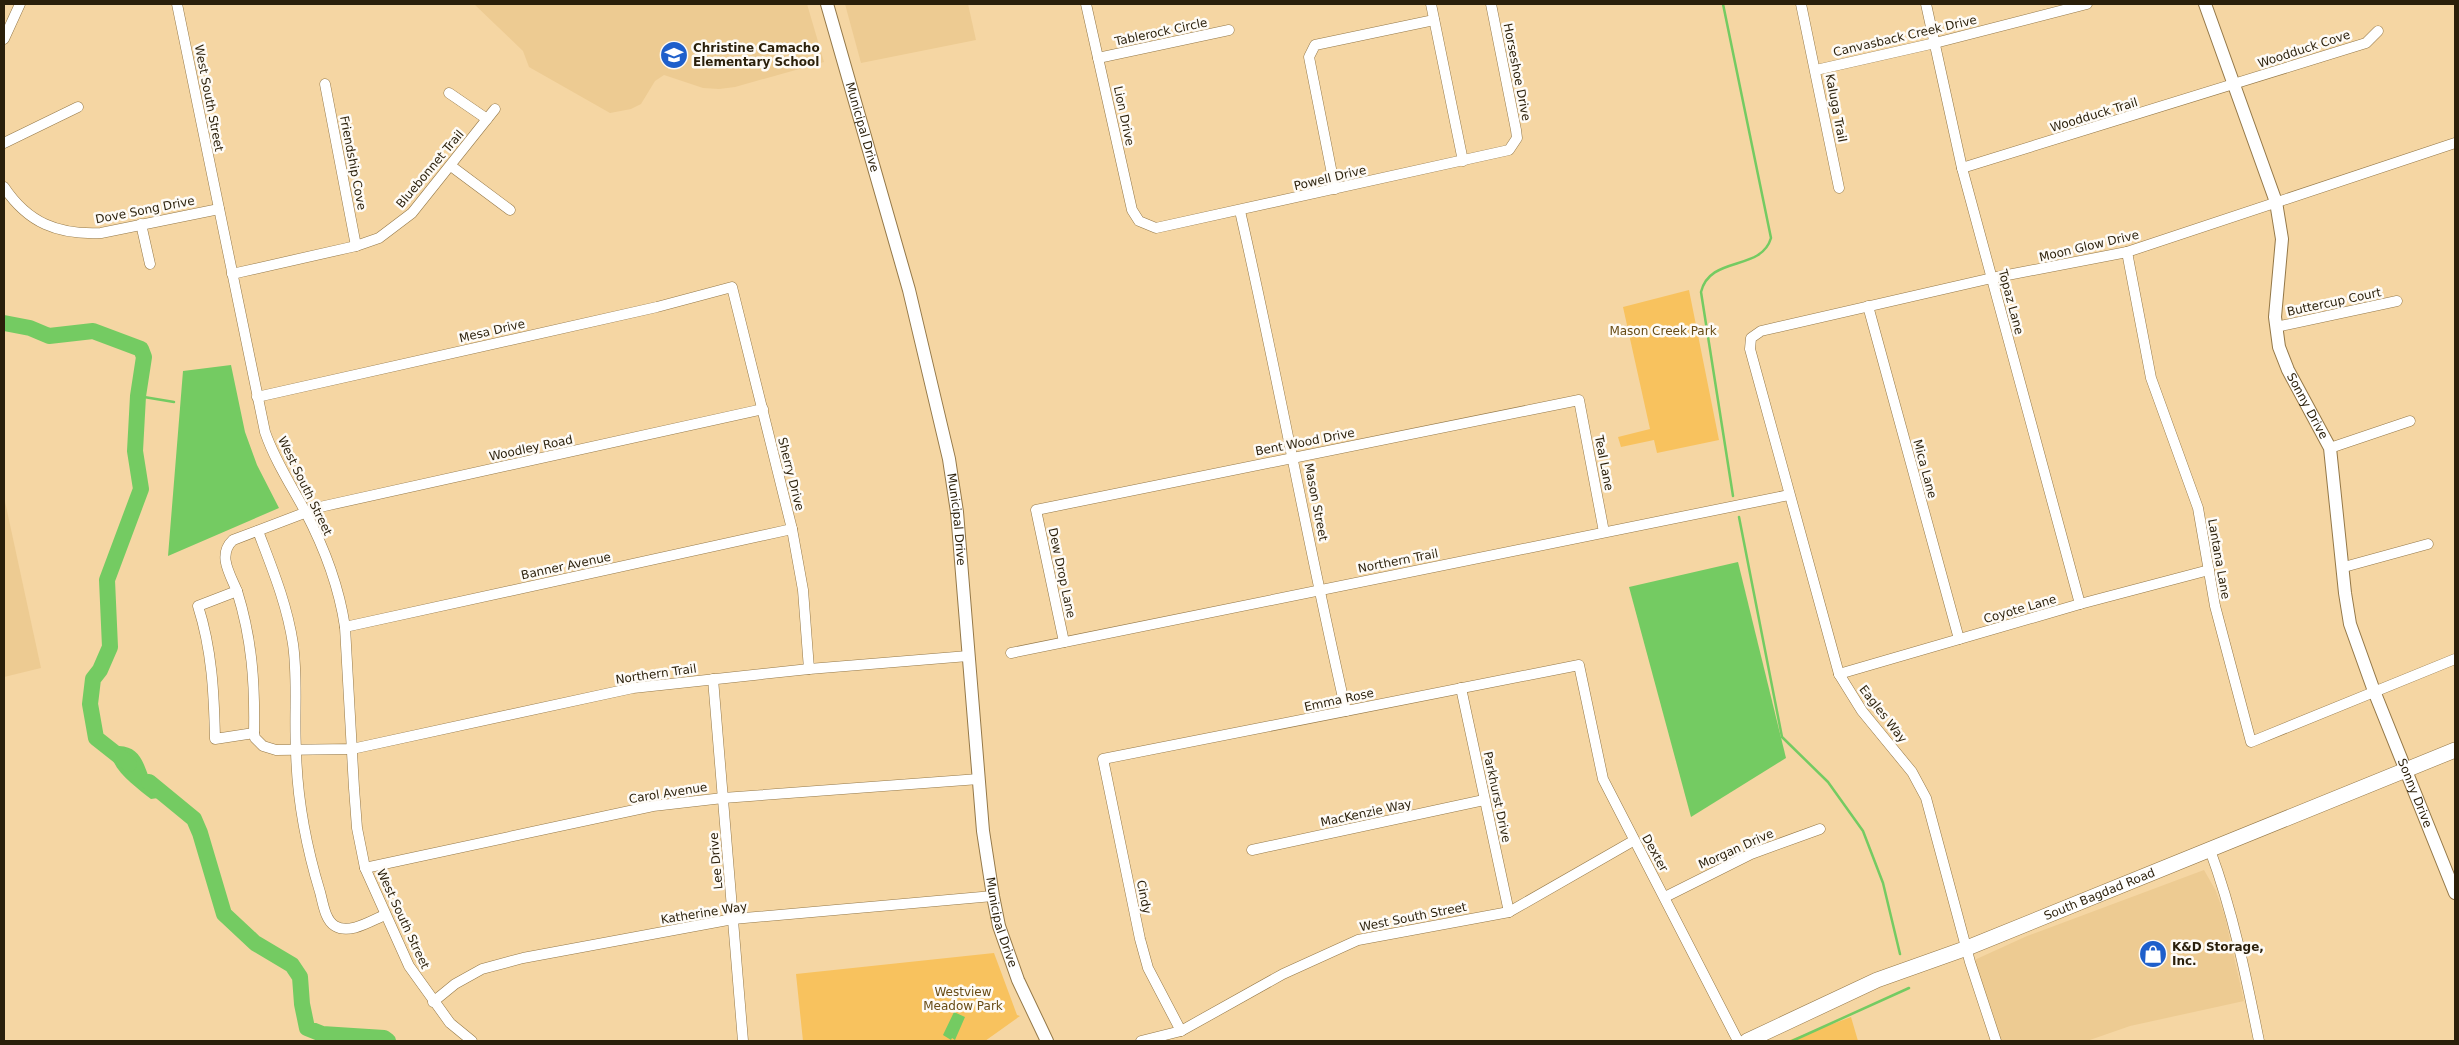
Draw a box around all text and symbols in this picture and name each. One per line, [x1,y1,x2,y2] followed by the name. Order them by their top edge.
[1832,13,1978,59] street label: Canvasback Creek Drive
[1113,15,1208,49] street label: Tablerock Circle
[1501,22,1533,122] street label: Horseshoe Drive
[2256,27,2352,71] street label: Woodduck Cove
[659,40,689,70] school or university icon: Christine Camacho Elementary School
[693,41,820,69] place label: Christine Camacho Elementary School
[192,43,226,153] street label: West South Street
[1823,73,1849,143] street label: Kaluga Trail
[843,80,882,174] street label: Municipal Drive
[1111,85,1137,147] street label: Lion Drive
[2049,95,2139,135] street label: Woodduck Trail
[337,115,369,211] street label: Friendship Cove
[393,127,467,211] street label: Bluebonnet Trail
[1292,163,1368,193] street label: Powell Drive
[94,194,196,226] street label: Dove Song Drive
[2038,228,2140,264] street label: Moon Glow Drive
[1995,267,2026,336] street label: Topaz Lane
[2286,285,2383,319] street label: Buttercup Court
[458,317,526,345] street label: Mesa Drive
[1609,324,1717,338] park label: Mason Creek Park
[2284,370,2331,442] street label: Sonny Drive
[1254,425,1356,459] street label: Bent Wood Drive
[488,432,574,464] street label: Woodley Road
[1592,433,1616,492] street label: Teal Lane
[275,434,335,538] street label: West South Street
[775,436,807,512] street label: Sherry Drive
[1910,438,1940,500] street label: Mica Lane
[1302,462,1330,542] street label: Mason Street
[944,472,968,566] street label: Municipal Drive
[2205,518,2233,600] street label: Lantana Lane
[1046,527,1078,619] street label: Dew Drop Lane
[1357,546,1439,576] street label: Northern Trail
[520,550,612,582] street label: Banner Avenue
[1982,592,2058,626] street label: Coyote Lane
[615,661,697,687] street label: Northern Trail
[1856,683,1910,745] street label: Eagles Way
[1303,686,1375,714] street label: Emma Rose
[1481,750,1513,844] street label: Parkhurst Drive
[2395,757,2435,830] street label: Sonny Drive
[628,780,708,806] street label: Carol Avenue
[1319,796,1413,830] street label: MacKenzie Way
[1696,826,1776,872] street label: Morgan Drive
[707,832,725,890] street label: Lee Drive
[1639,832,1671,874] street label: Dexter
[2042,866,2157,923] street label: South Bagdad Road
[374,867,432,971] street label: West South Street
[983,876,1020,969] street label: Municipal Drive
[1134,879,1154,915] street label: Cindy
[660,899,748,927] street label: Katherine Way
[1358,900,1468,934] street label: West South Street
[2138,939,2168,969] shop icon: K&D Storage, Inc.
[2172,940,2264,968] place label: K&D Storage, Inc.
[923,985,1003,1013] park label: Westview Meadow Park

